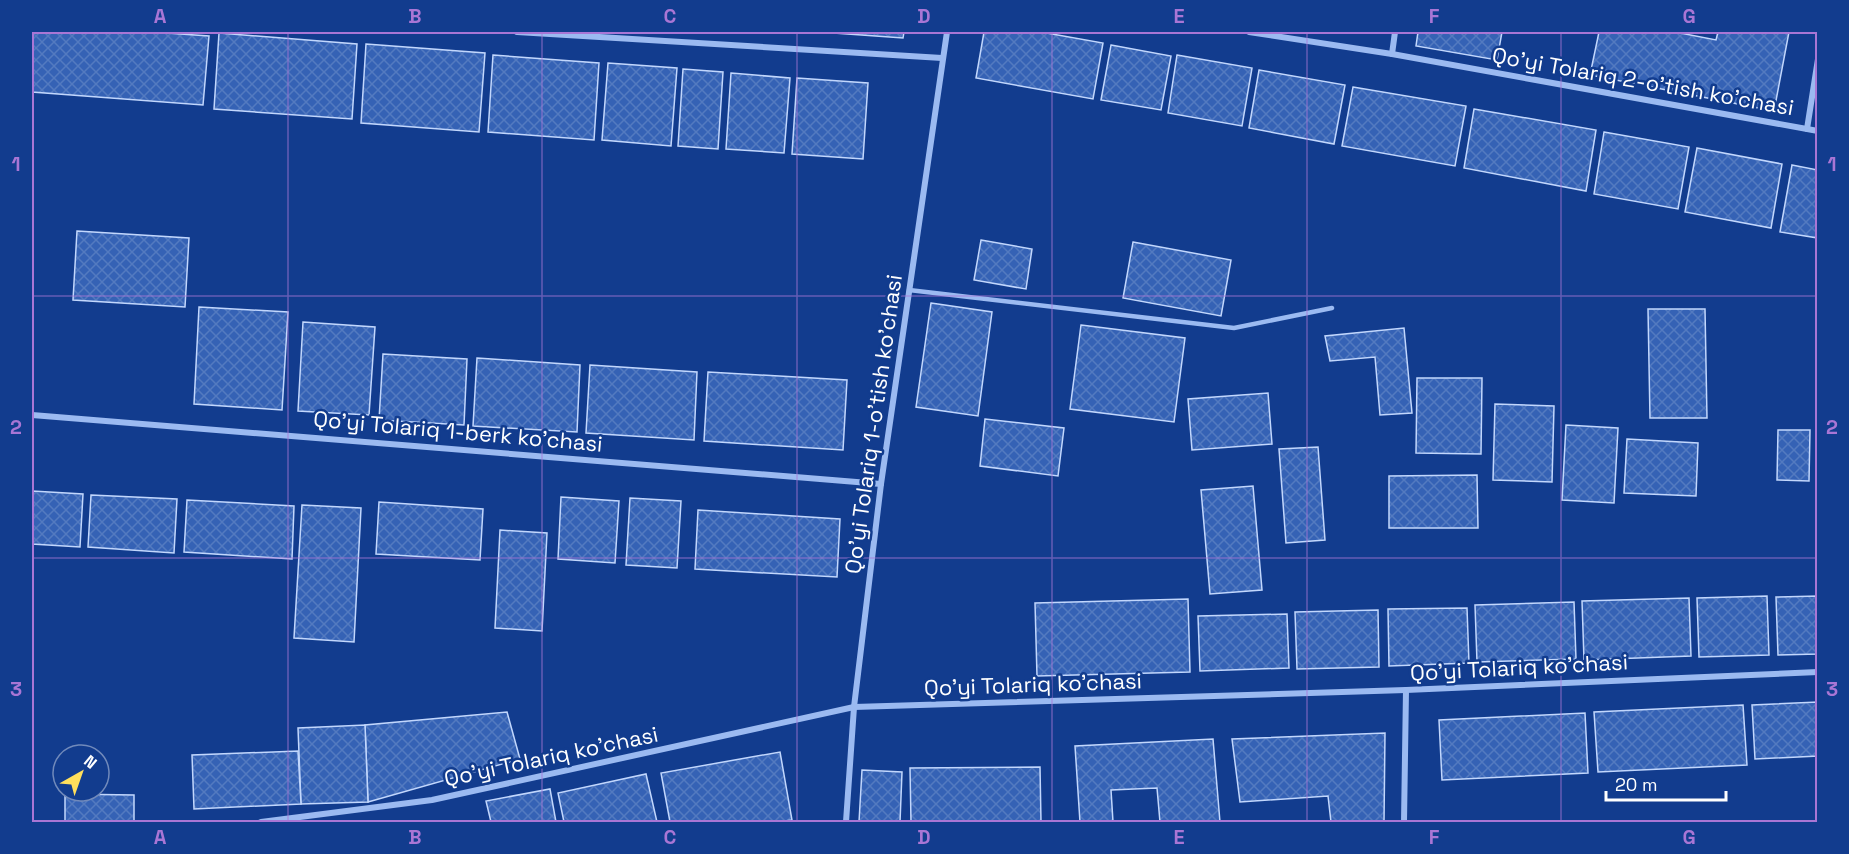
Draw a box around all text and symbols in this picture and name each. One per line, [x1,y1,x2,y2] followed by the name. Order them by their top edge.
[154,3,167,29] text: A
[408,3,422,29] text: B
[664,3,677,29] text: C
[917,3,931,29] text: D
[1173,3,1185,29] text: E
[1429,3,1440,29] text: F
[1682,3,1696,29] text: G
[1490,41,1796,121] street label: Qo'yi Tolariq 2-o'tish ko'chasi
[11,151,21,177] text: 1
[1827,151,1837,177] text: 1
[838,273,908,575] street label: Qo'yi Tolariq 1-o'tish ko'chasi
[312,404,604,458] street label: Qo'yi Tolariq 1-berk ko'chasi
[10,414,22,440] text: 2
[1826,414,1838,440] text: 2
[1409,647,1629,687] street label: Qo'yi Tolariq ko'chasi
[924,666,1142,702] street label: Qo'yi Tolariq ko'chasi
[10,676,22,702] text: 3
[1826,676,1838,702] text: 3
[441,720,661,792] street label: Qo'yi Tolariq ko'chasi
[51,743,111,803] north arrow
[79,750,101,773] text: N
[1606,764,1726,802] scale bar
[1615,773,1658,796] text: 20 m
[154,824,167,850] text: A
[408,824,422,850] text: B
[664,824,677,850] text: C
[917,824,931,850] text: D
[1173,824,1185,850] text: E
[1429,824,1440,850] text: F
[1682,824,1696,850] text: G

